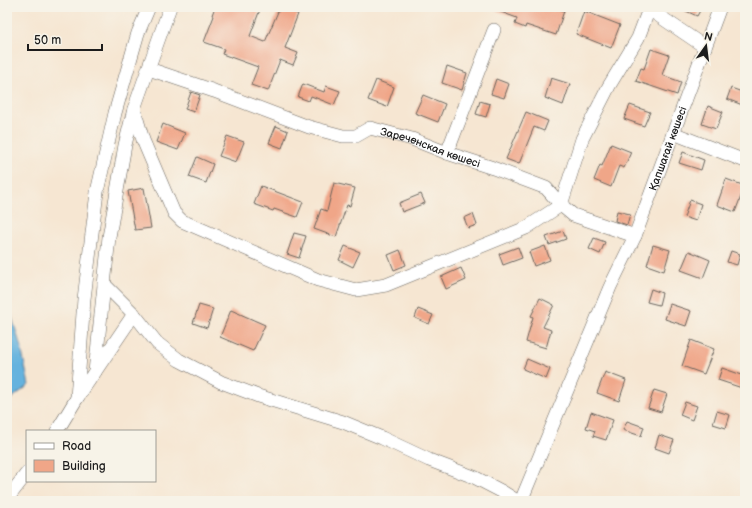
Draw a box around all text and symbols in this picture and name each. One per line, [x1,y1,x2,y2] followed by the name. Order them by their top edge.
[28,26,102,52] scale bar
[686,26,726,66] north arrow
[703,29,714,44] text: N
[34,33,61,48] text: 50 m
[646,104,689,192] street label: Қапшағай көшесі
[379,125,482,170] street label: Зареченская көшесі
[26,430,156,482] legend
[62,439,91,454] text: Road
[62,459,106,474] text: Building

